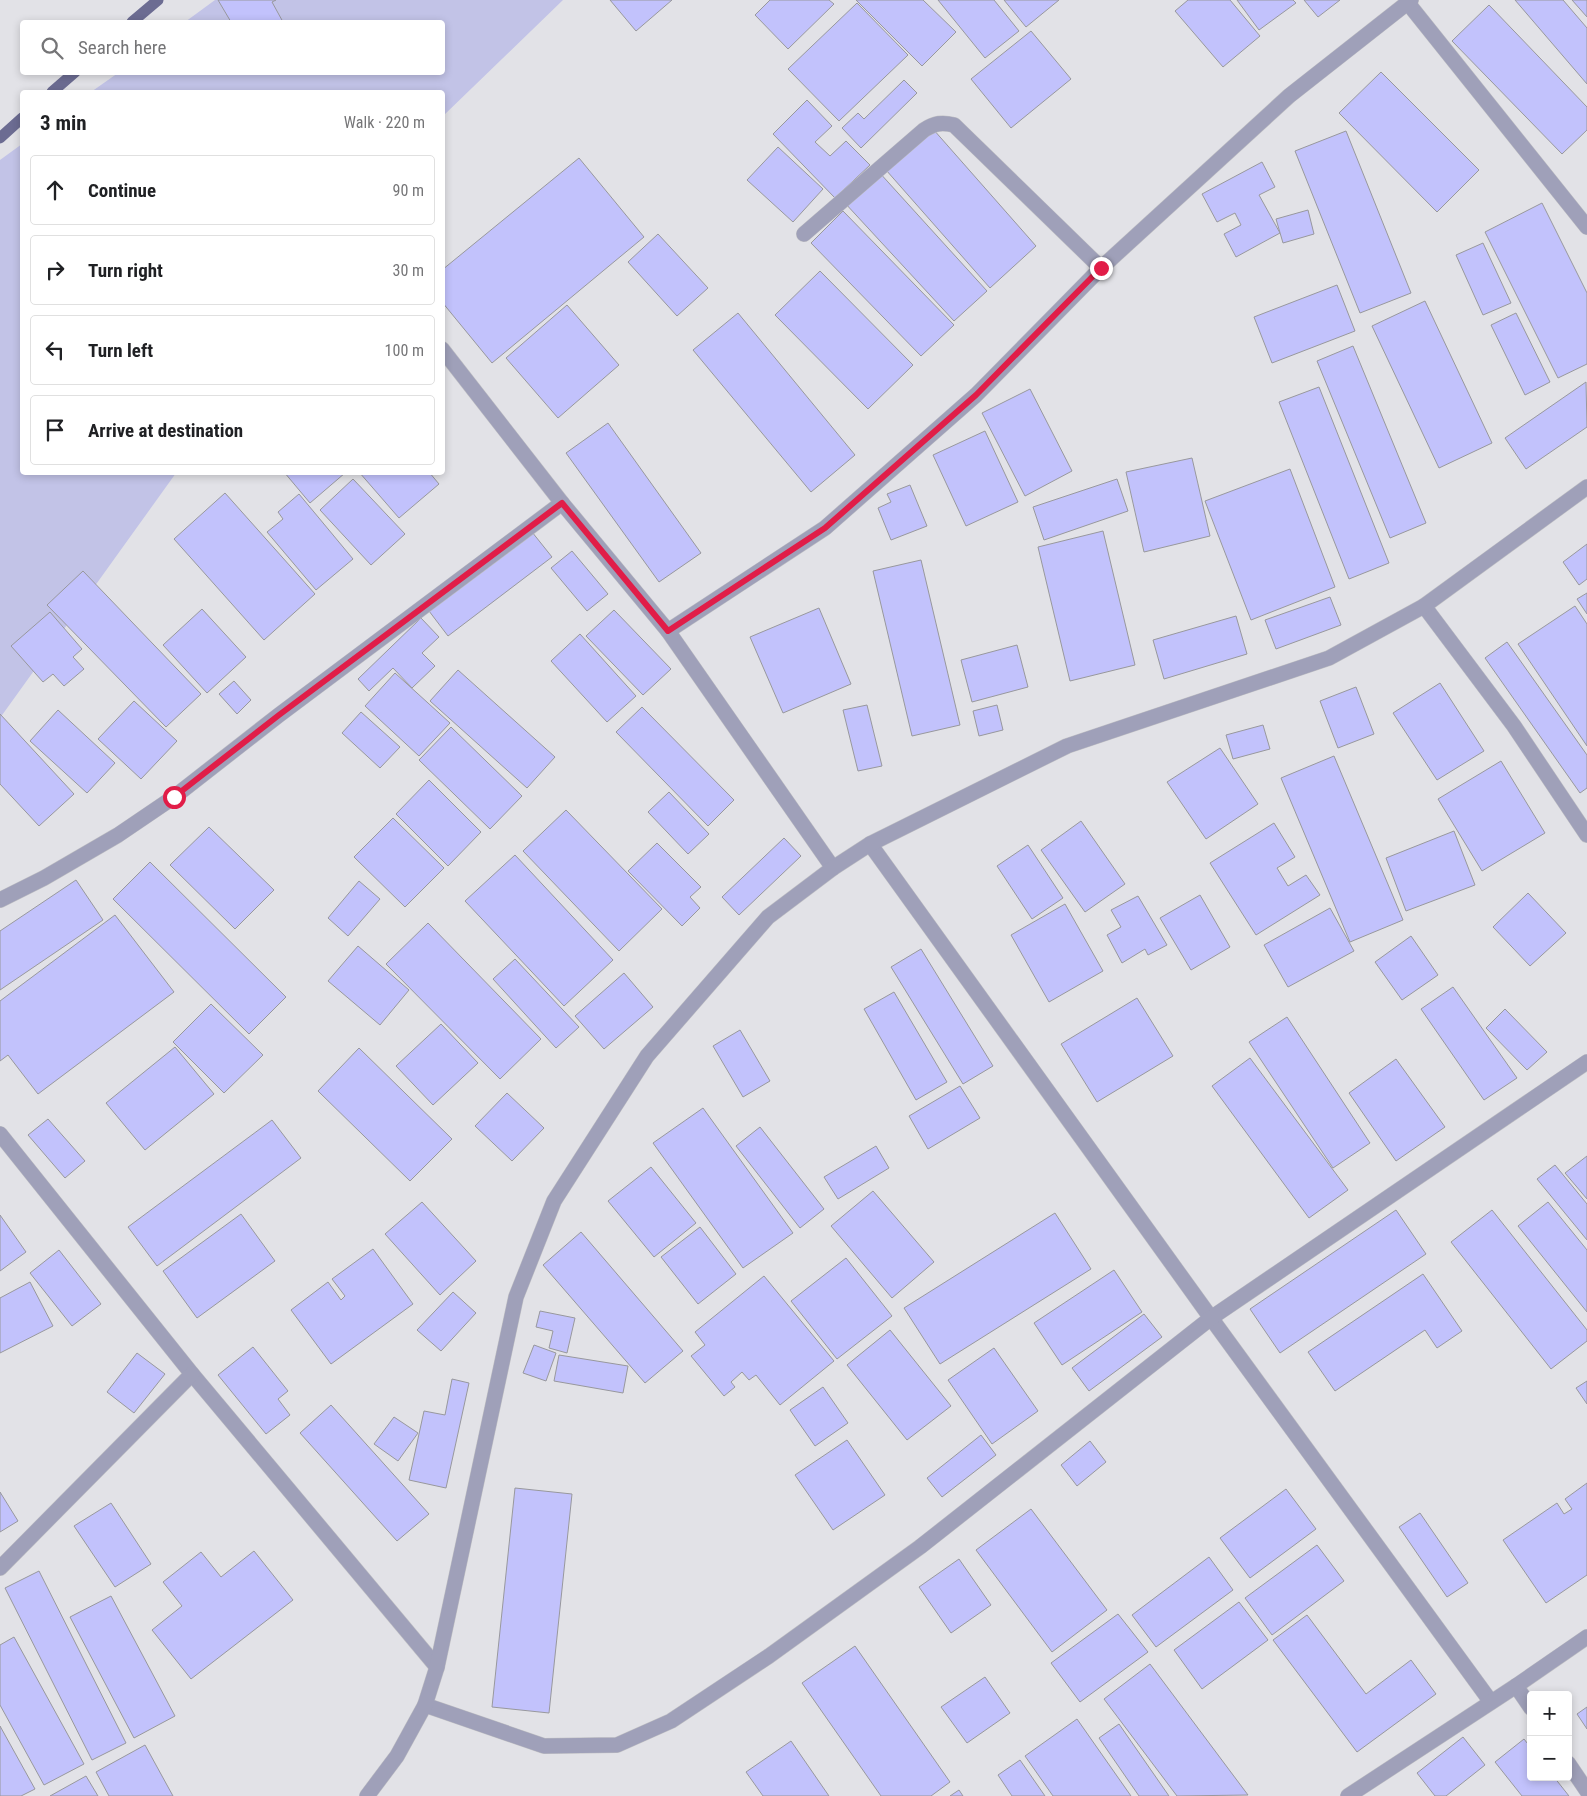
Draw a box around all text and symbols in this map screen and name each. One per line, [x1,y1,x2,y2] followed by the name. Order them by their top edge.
[20,20,445,75] search box
[38,34,66,62] icon: search
[78,36,166,59] text: Search here
[40,111,87,135] text: 3 min
[344,113,425,132] text: Walk · 220 m
[41,176,69,204] icon: ahead
[88,179,156,202] text: Continue
[392,181,424,200] text: 90 m
[41,256,69,284] icon: right
[1090,257,1113,280] route end
[88,259,163,282] text: Turn right
[392,261,424,280] text: 30 m
[41,336,69,364] icon: left
[88,339,153,362] text: Turn left
[385,341,424,360] text: 100 m
[41,416,69,444] icon: arrive
[88,419,243,442] text: Arrive at destination
[163,786,186,809] route start
[1527,1691,1572,1781] map controls
[1527,1691,1572,1736] button: +
[1527,1736,1572,1781] button: −

